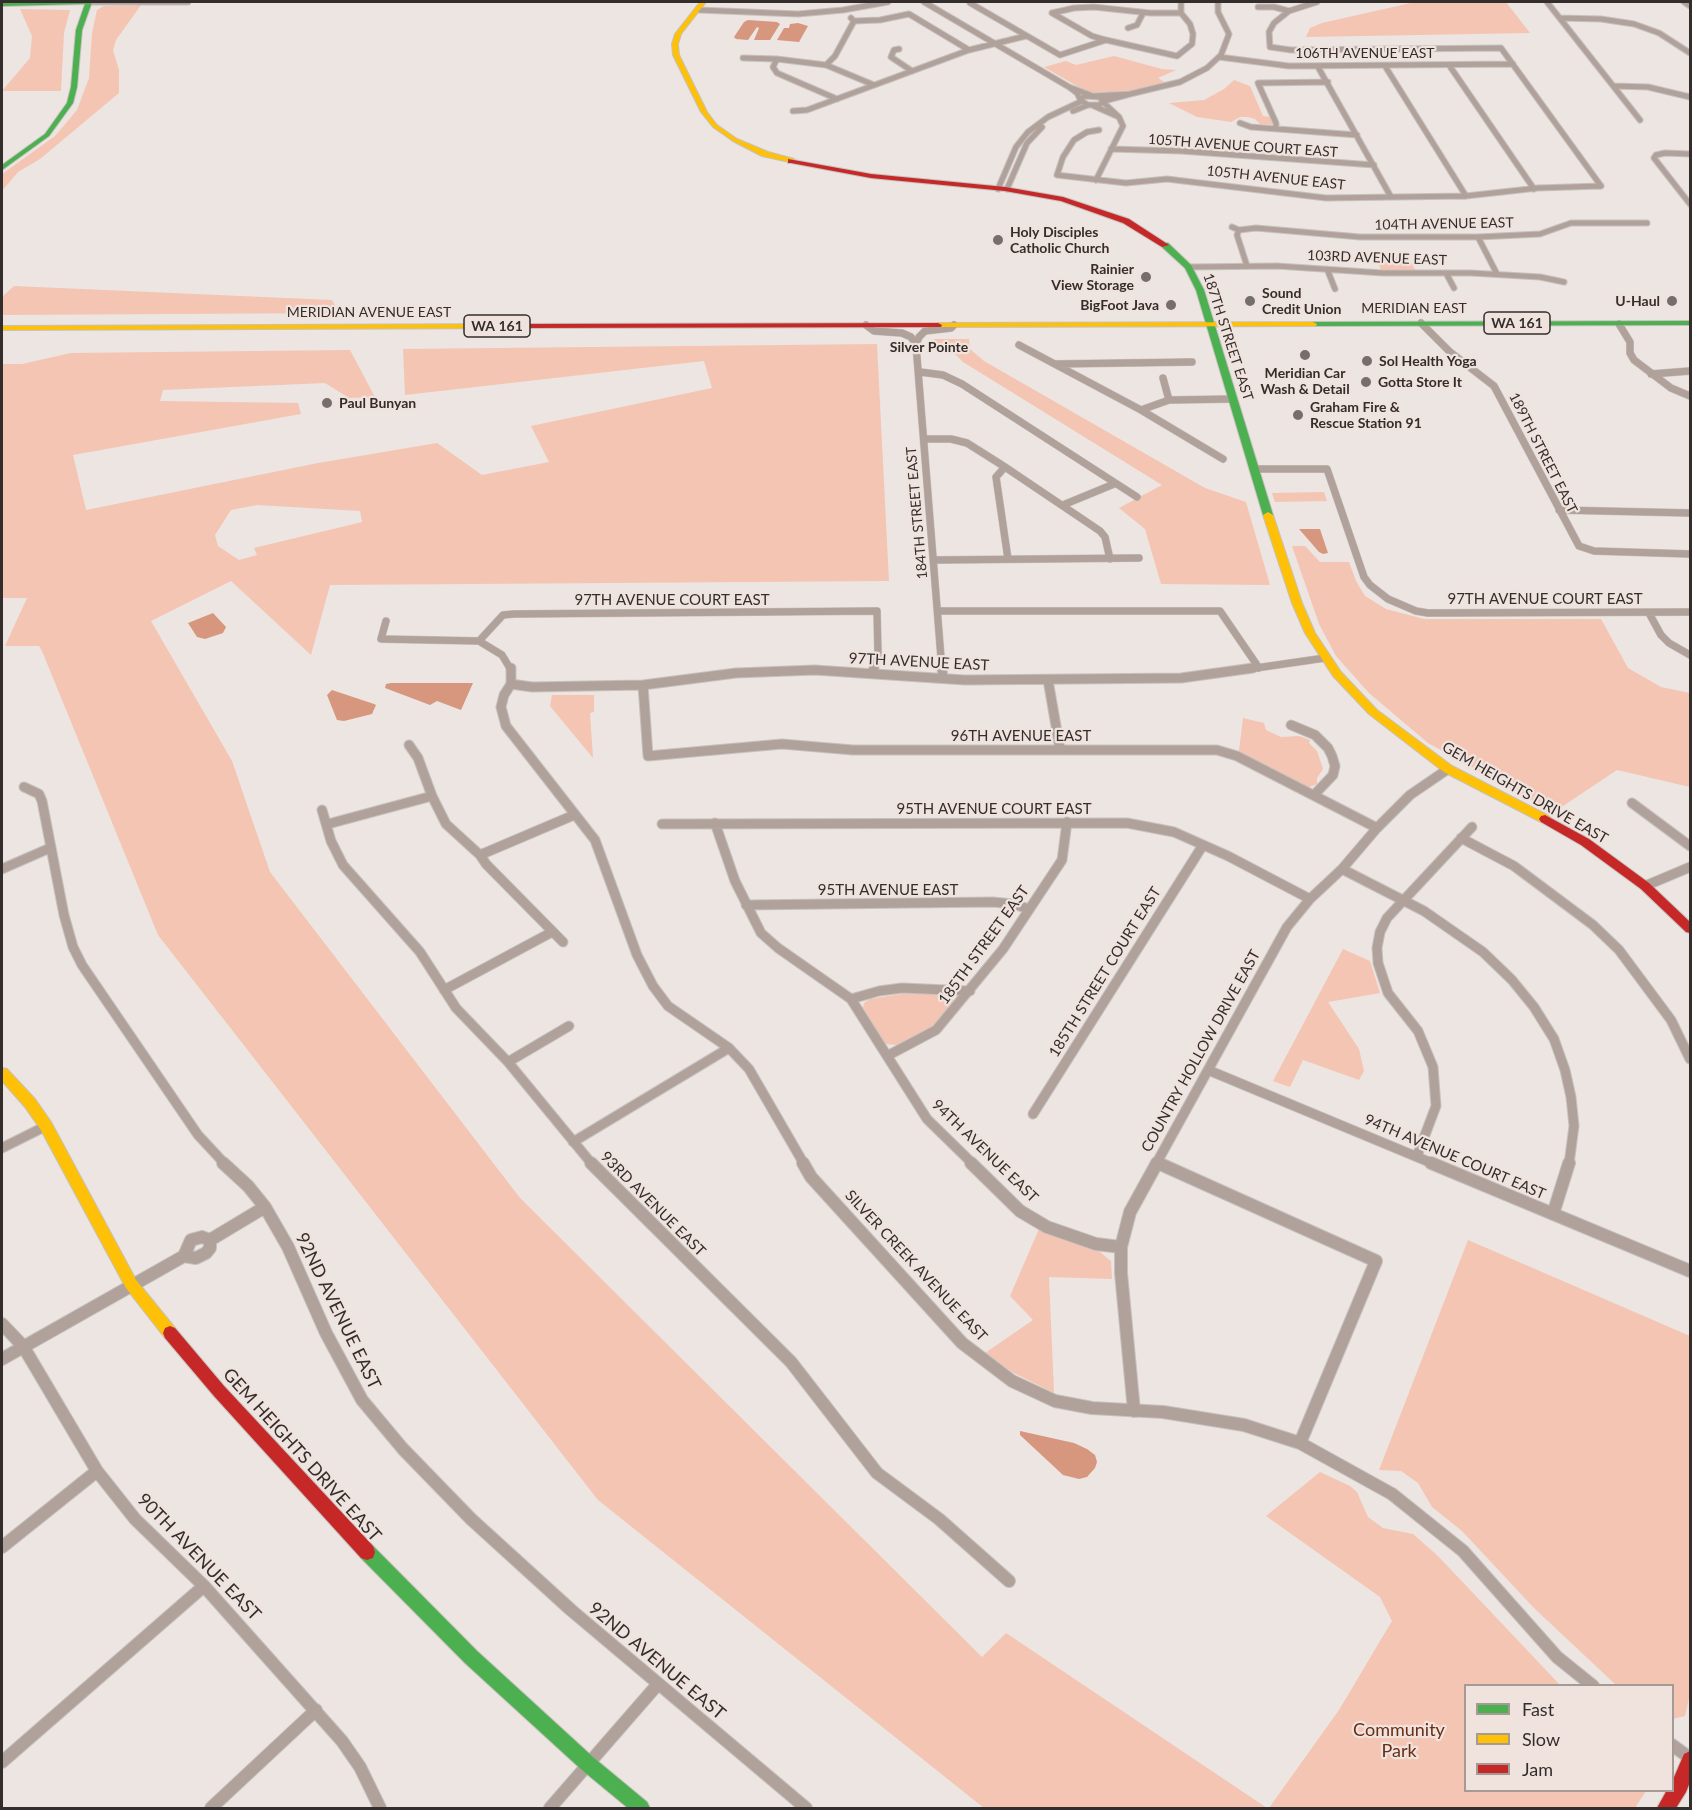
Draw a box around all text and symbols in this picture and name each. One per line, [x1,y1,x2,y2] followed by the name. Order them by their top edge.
[1295,45,1435,61] street label: 106TH AVENUE EAST
[1148,131,1338,161] street label: 105TH AVENUE COURT EAST
[1206,162,1346,194] street label: 105TH AVENUE EAST
[1374,214,1514,234] street label: 104TH AVENUE EAST
[1010,224,1109,256] place label: Holy Disciples Catholic Church
[991,233,1005,247] marker: Holy Disciples Catholic Church
[1307,247,1447,269] street label: 103RD AVENUE EAST
[1051,261,1134,294] place label: Rainier View Storage
[1139,270,1153,284] marker: Rainier View Storage
[1199,271,1257,403] street label: 187TH STREET EAST
[1262,285,1341,318] place label: Sound Credit Union
[1615,293,1660,309] place label: U-Haul
[1243,294,1257,308] marker: Sound Credit Union
[1665,294,1679,308] marker: U-Haul
[1080,297,1159,313] place label: BigFoot Java
[1164,298,1178,312] marker: BigFoot Java
[1361,300,1467,316] street label: MERIDIAN EAST
[287,304,451,320] street label: MERIDIAN AVENUE EAST
[1484,312,1550,334] road number: WA 161
[464,315,530,337] road number: WA 161
[890,339,968,355] district label: Silver Pointe
[1298,348,1312,362] marker: Meridian Car Wash & Detail
[1379,353,1477,369] place label: Sol Health Yoga
[1360,354,1374,368] marker: Sol Health Yoga
[1260,365,1350,398] place label: Meridian Car Wash & Detail
[1378,374,1462,390] place label: Gotta Store It
[1359,375,1373,389] marker: Gotta Store It
[1505,390,1581,516] street label: 189TH STREET EAST
[339,395,416,411] place label: Paul Bunyan
[320,396,334,410] marker: Paul Bunyan
[1310,399,1422,431] place label: Graham Fire & Rescue Station 91
[1291,408,1305,422] marker: Graham Fire & Rescue Station 91
[903,446,931,580] street label: 184TH STREET EAST
[1447,590,1643,608] street label: 97TH AVENUE COURT EAST
[574,591,770,609] street label: 97TH AVENUE COURT EAST
[848,649,990,675] street label: 97TH AVENUE EAST
[951,727,1091,745] street label: 96TH AVENUE EAST
[1439,738,1611,848] street label: GEM HEIGHTS DRIVE EAST
[896,800,1092,818] street label: 95TH AVENUE COURT EAST
[818,881,958,899] street label: 95TH AVENUE EAST
[935,882,1033,1008] street label: 185TH STREET EAST
[1045,884,1165,1060] street label: 185TH STREET COURT EAST
[1138,947,1264,1155] street label: COUNTRY HOLLOW DRIVE EAST
[928,1096,1042,1206] street label: 94TH AVENUE EAST
[1362,1111,1548,1203] street label: 94TH AVENUE COURT EAST
[597,1148,709,1260] street label: 93RD AVENUE EAST
[841,1187,991,1345] street label: SILVER CREEK AVENUE EAST
[291,1229,385,1393] street label: 92ND AVENUE EAST
[218,1364,386,1546] street label: GEM HEIGHTS DRIVE EAST
[133,1489,265,1625] street label: 90TH AVENUE EAST
[584,1598,730,1724] street label: 92ND AVENUE EAST
[1464,1684,1674,1792] legend
[1522,1698,1554,1720] text: Fast
[1353,1719,1445,1762] park label: Community Park
[1522,1728,1560,1750] text: Slow
[1522,1758,1553,1780] text: Jam

